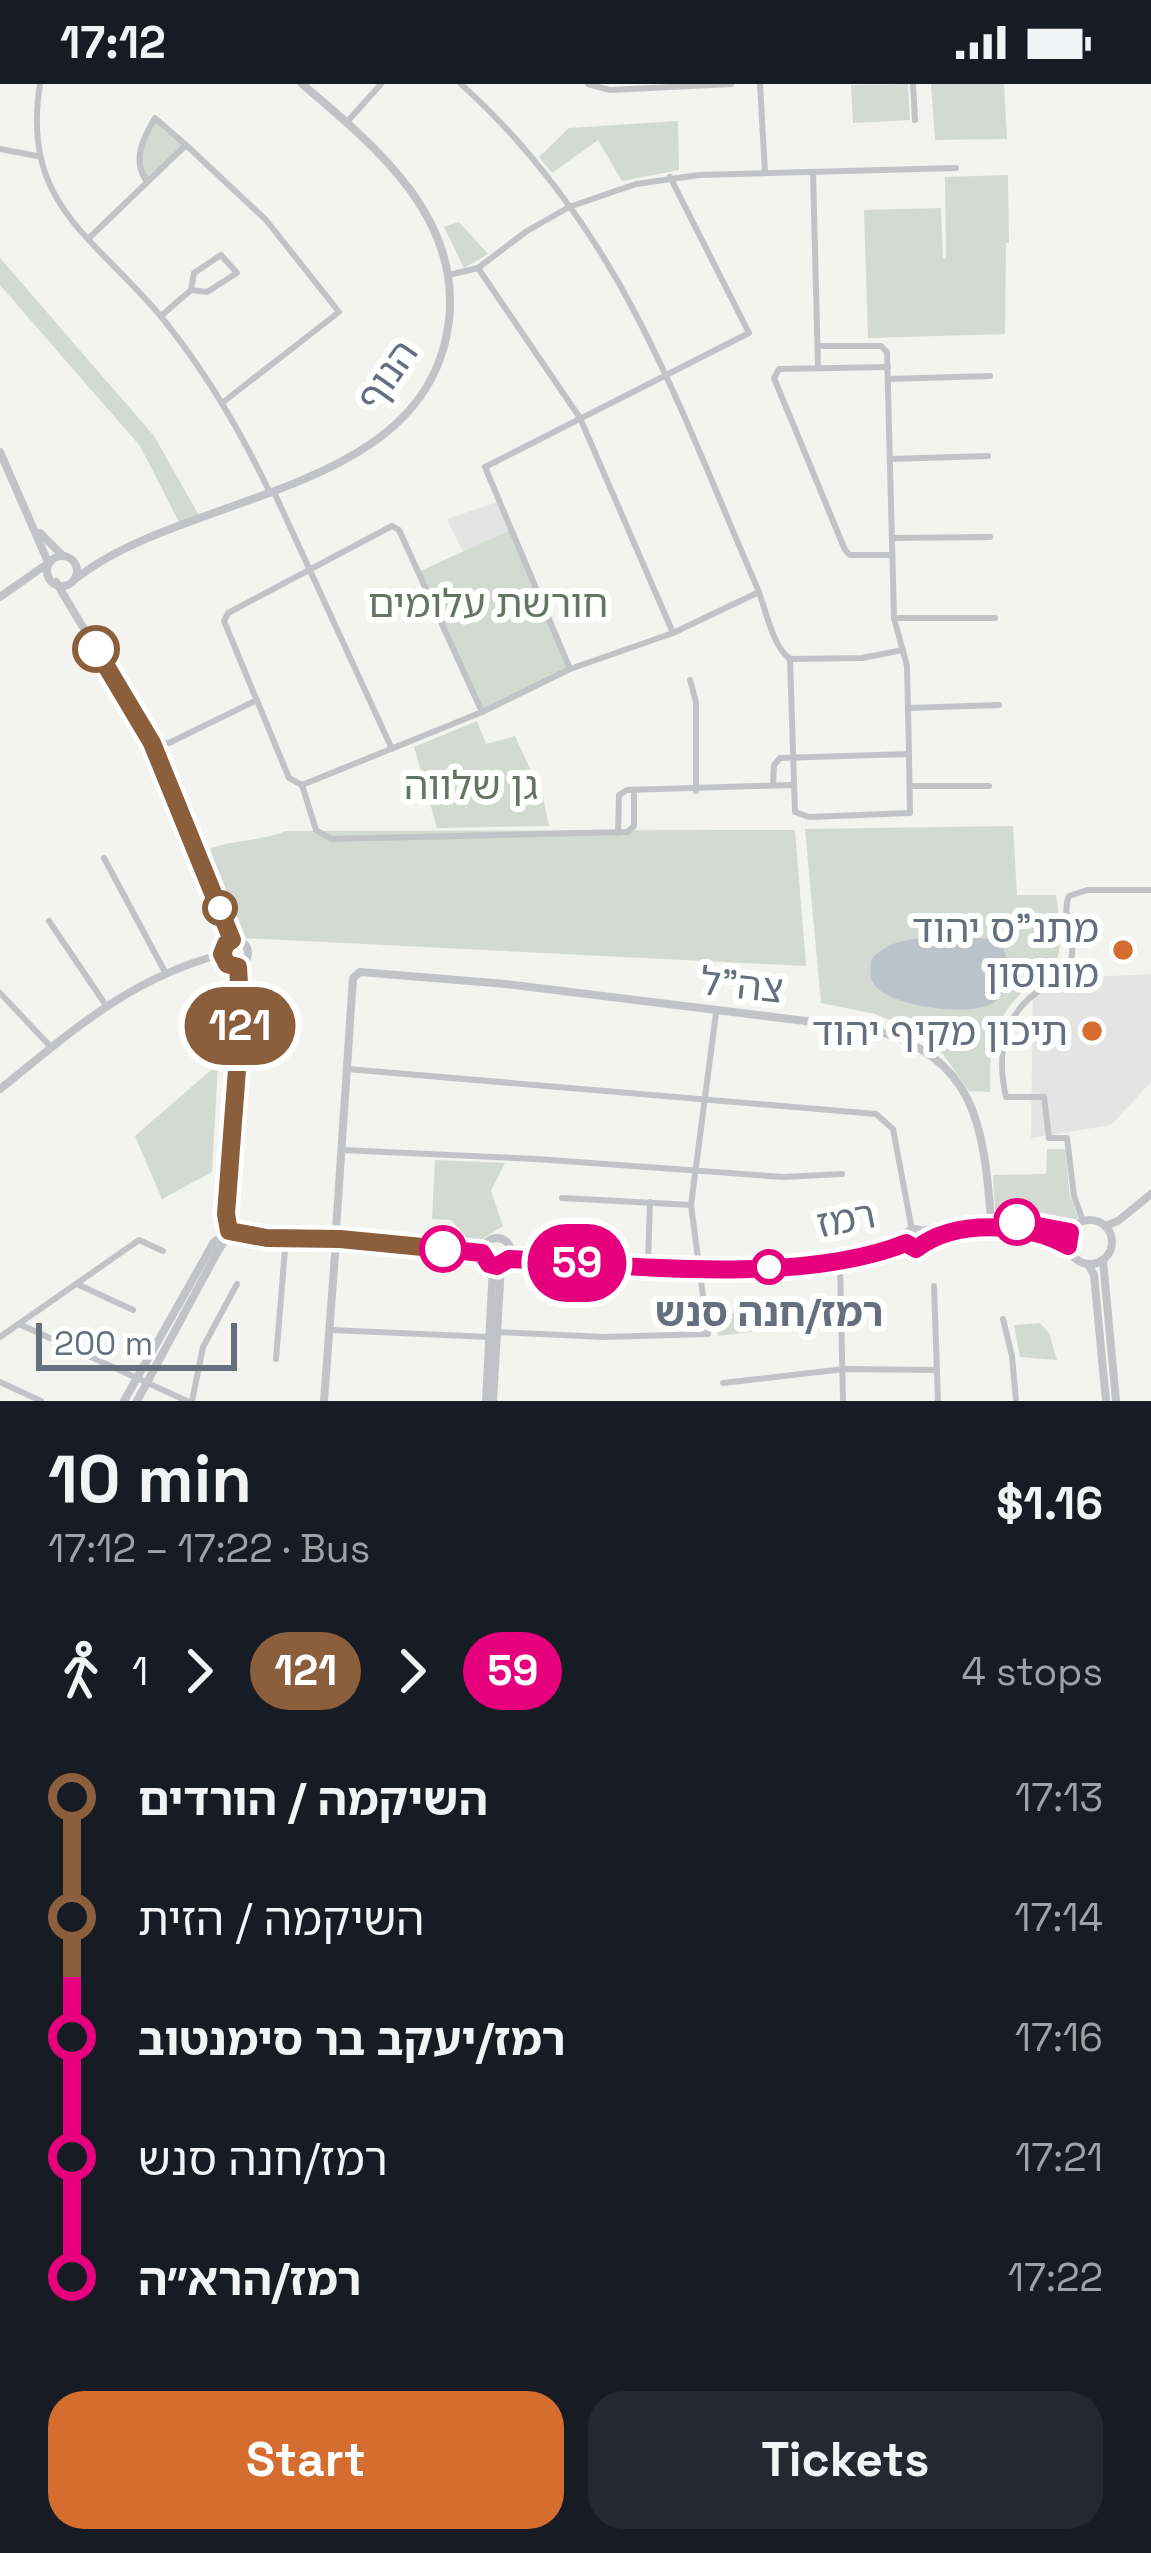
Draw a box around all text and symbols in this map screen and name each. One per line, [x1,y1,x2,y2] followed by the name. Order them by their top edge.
[60,14,166,71] text: 17:12
[345,330,429,420] street label: הנוף
[368,579,608,628] park label: חורשת עלומים
[74,627,118,671] unlabelled marker
[404,761,538,810] park label: גן שלווה
[204,892,236,924] unlabelled marker
[912,904,1099,998] place label: מתנ"ס יהוד מונוסון
[1110,937,1136,963] marker: מתנ"ס יהוד מונוסון
[698,956,786,1014] street label: צה"ל
[171,987,309,1065] line badge: 121
[209,999,271,1052] text: 121
[812,1007,1068,1056] place label: תיכון מקיף יהוד
[1079,1018,1105,1044] marker: תיכון מקיף יהוד
[813,1189,879,1249] street label: רמז
[995,1200,1039,1244] unlabelled marker
[523,1224,631,1302] line badge: 59
[421,1227,465,1271] unlabelled marker
[551,1236,603,1289] text: 59
[753,1251,785,1283] marker: רמז/חנה סנש
[655,1288,883,1337] place label: רמז/חנה סנש
[36,1317,237,1370] scale bar
[54,1323,153,1365] text: 200 m
[48,1437,252,1521] text: 10 min
[996,1475,1103,1532] text: $1.16
[48,1524,370,1573] text: 17:12 – 17:22 · Bus
[48,1638,114,1704] icon: walk
[166,1638,232,1704] icon: forward
[379,1638,445,1704] icon: forward
[274,1644,337,1697] text: 121
[487,1644,538,1697] text: 59
[132,1647,148,1696] text: 1
[961,1647,1103,1696] text: 4 stops
[138,1771,488,1828] text: השיקמה / הורדים
[1015,1773,1103,1822] text: 17:13
[138,1891,425,1948] text: השיקמה / הזית
[1014,1893,1103,1942] text: 17:14
[138,2011,566,2068] text: רמז/יעקב בר סימנטוב
[1015,2013,1103,2062] text: 17:16
[138,2131,388,2188] text: רמז/חנה סנש
[1015,2133,1103,2182] text: 17:21
[138,2251,361,2308] text: רמז/הרא״ה
[1008,2253,1103,2302] text: 17:22
[48,2391,564,2529] button: Start
[588,2391,1103,2529] button: Tickets

